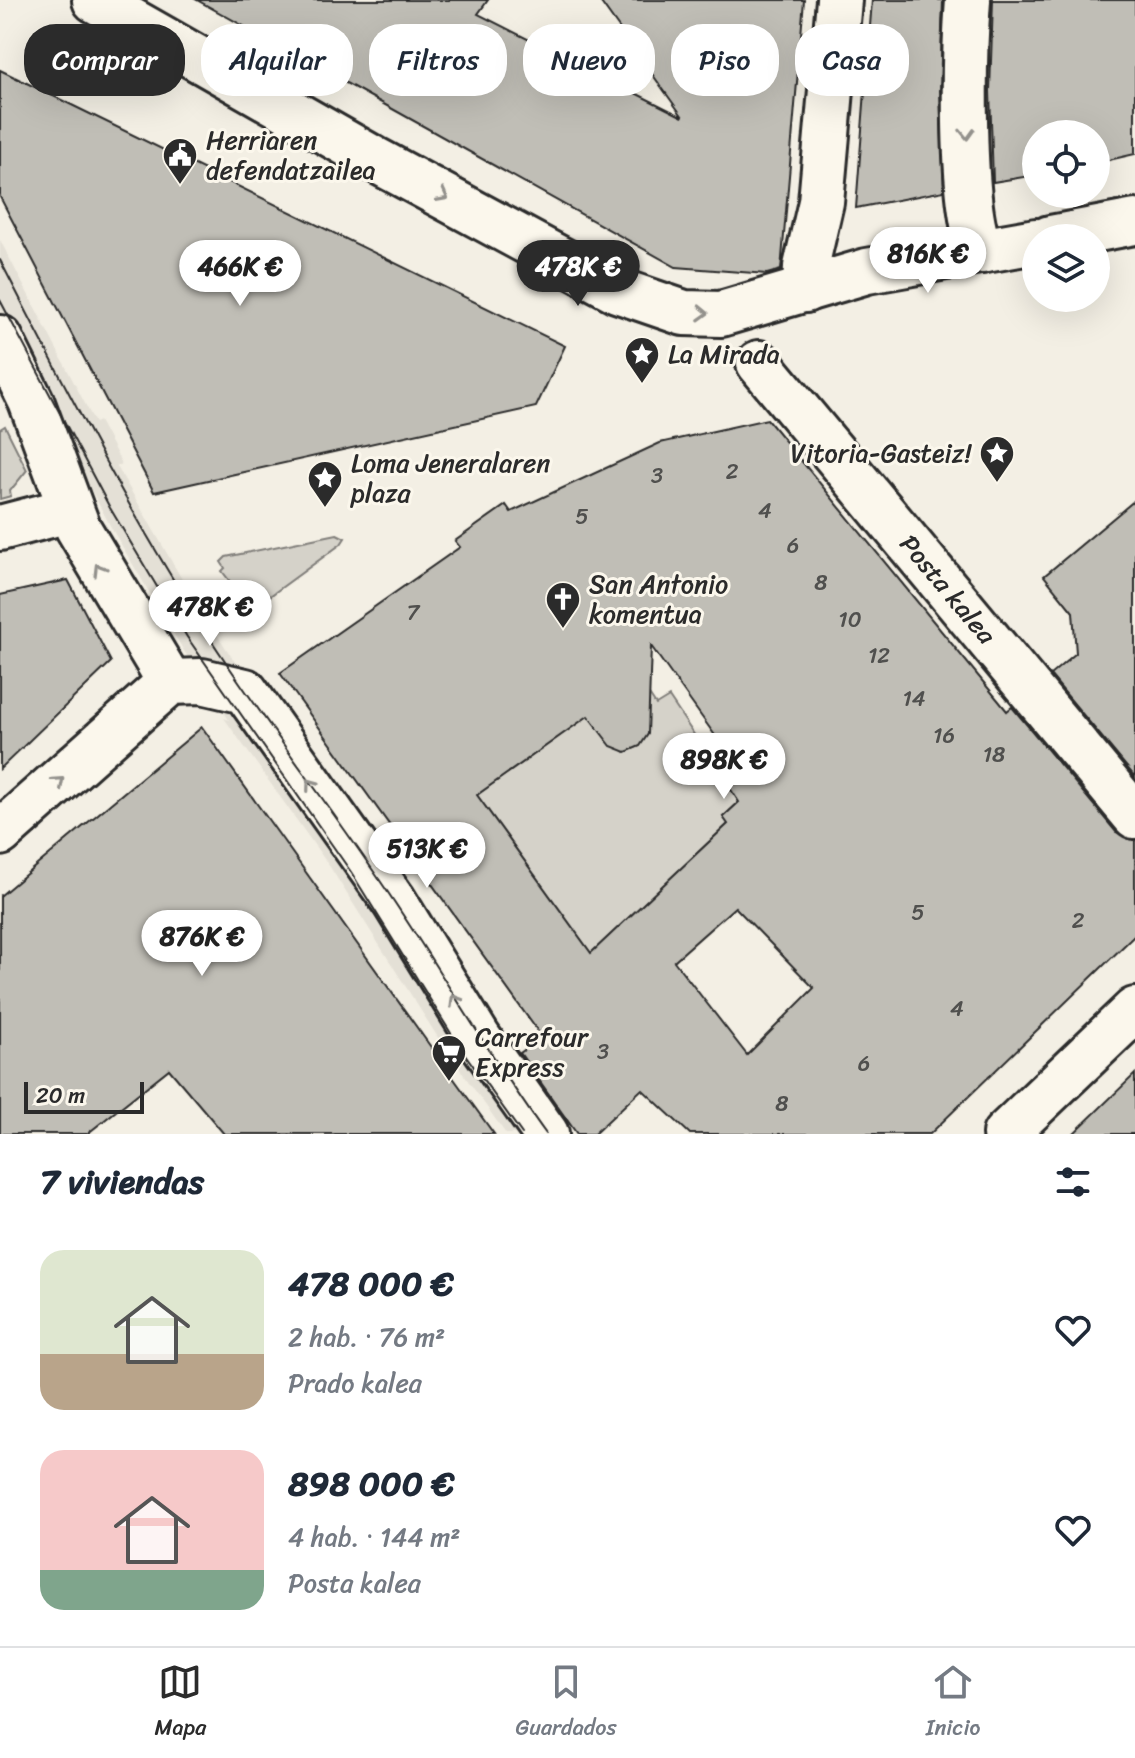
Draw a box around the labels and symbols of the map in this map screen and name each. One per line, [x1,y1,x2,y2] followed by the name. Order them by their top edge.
[206,117,376,193] place label: Herriaren defendatzailea
[958,128,975,141] one-way arrow
[161,136,199,186] public building icon: Herriaren defendatzailea
[434,187,449,202] one-way arrow
[863,227,993,295] pin: 816K €
[175,240,305,308] pin: 466K €
[513,240,643,308] pin: 478K €
[697,305,710,322] one-way arrow
[668,331,780,377] place label: La Mirada
[623,335,661,385] place icon: La Mirada
[791,430,972,476] place label: Vitoria-Gasteiz!
[978,434,1016,484] place icon: Vitoria-Gasteiz!
[350,440,550,516] place label: Loma Jeneralaren plaza
[726,452,739,491] house number: 2
[651,456,663,495] house number: 3
[306,459,344,509] place icon: Loma Jeneralaren plaza
[758,491,772,530] house number: 4
[575,497,589,536] house number: 5
[888,523,1009,655] street label: Posta kalea
[787,526,799,565] house number: 6
[589,561,728,637] place label: San Antonio komentua
[93,563,109,578] one-way arrow
[814,563,828,602] house number: 8
[145,580,275,648] pin: 478K €
[544,580,582,630] church icon: San Antonio komentua
[407,593,421,632] house number: 7
[838,600,862,639] house number: 10
[868,636,890,675] house number: 12
[902,679,926,718] house number: 14
[933,716,955,755] house number: 16
[659,733,789,801] pin: 898K €
[983,735,1005,774] house number: 18
[49,777,64,791] one-way arrow
[306,778,321,792] one-way arrow
[362,822,492,890] pin: 513K €
[911,893,925,932] house number: 5
[1072,901,1085,940] house number: 2
[137,910,267,978] pin: 876K €
[950,989,964,1028] house number: 4
[449,994,465,1009] one-way arrow
[475,1014,589,1090] place label: Carrefour Express
[597,1032,609,1071] house number: 3
[430,1033,468,1083] supermarket icon: Carrefour Express
[858,1044,870,1083] house number: 6
[24,1078,144,1114] scale bar
[775,1084,789,1123] house number: 8

